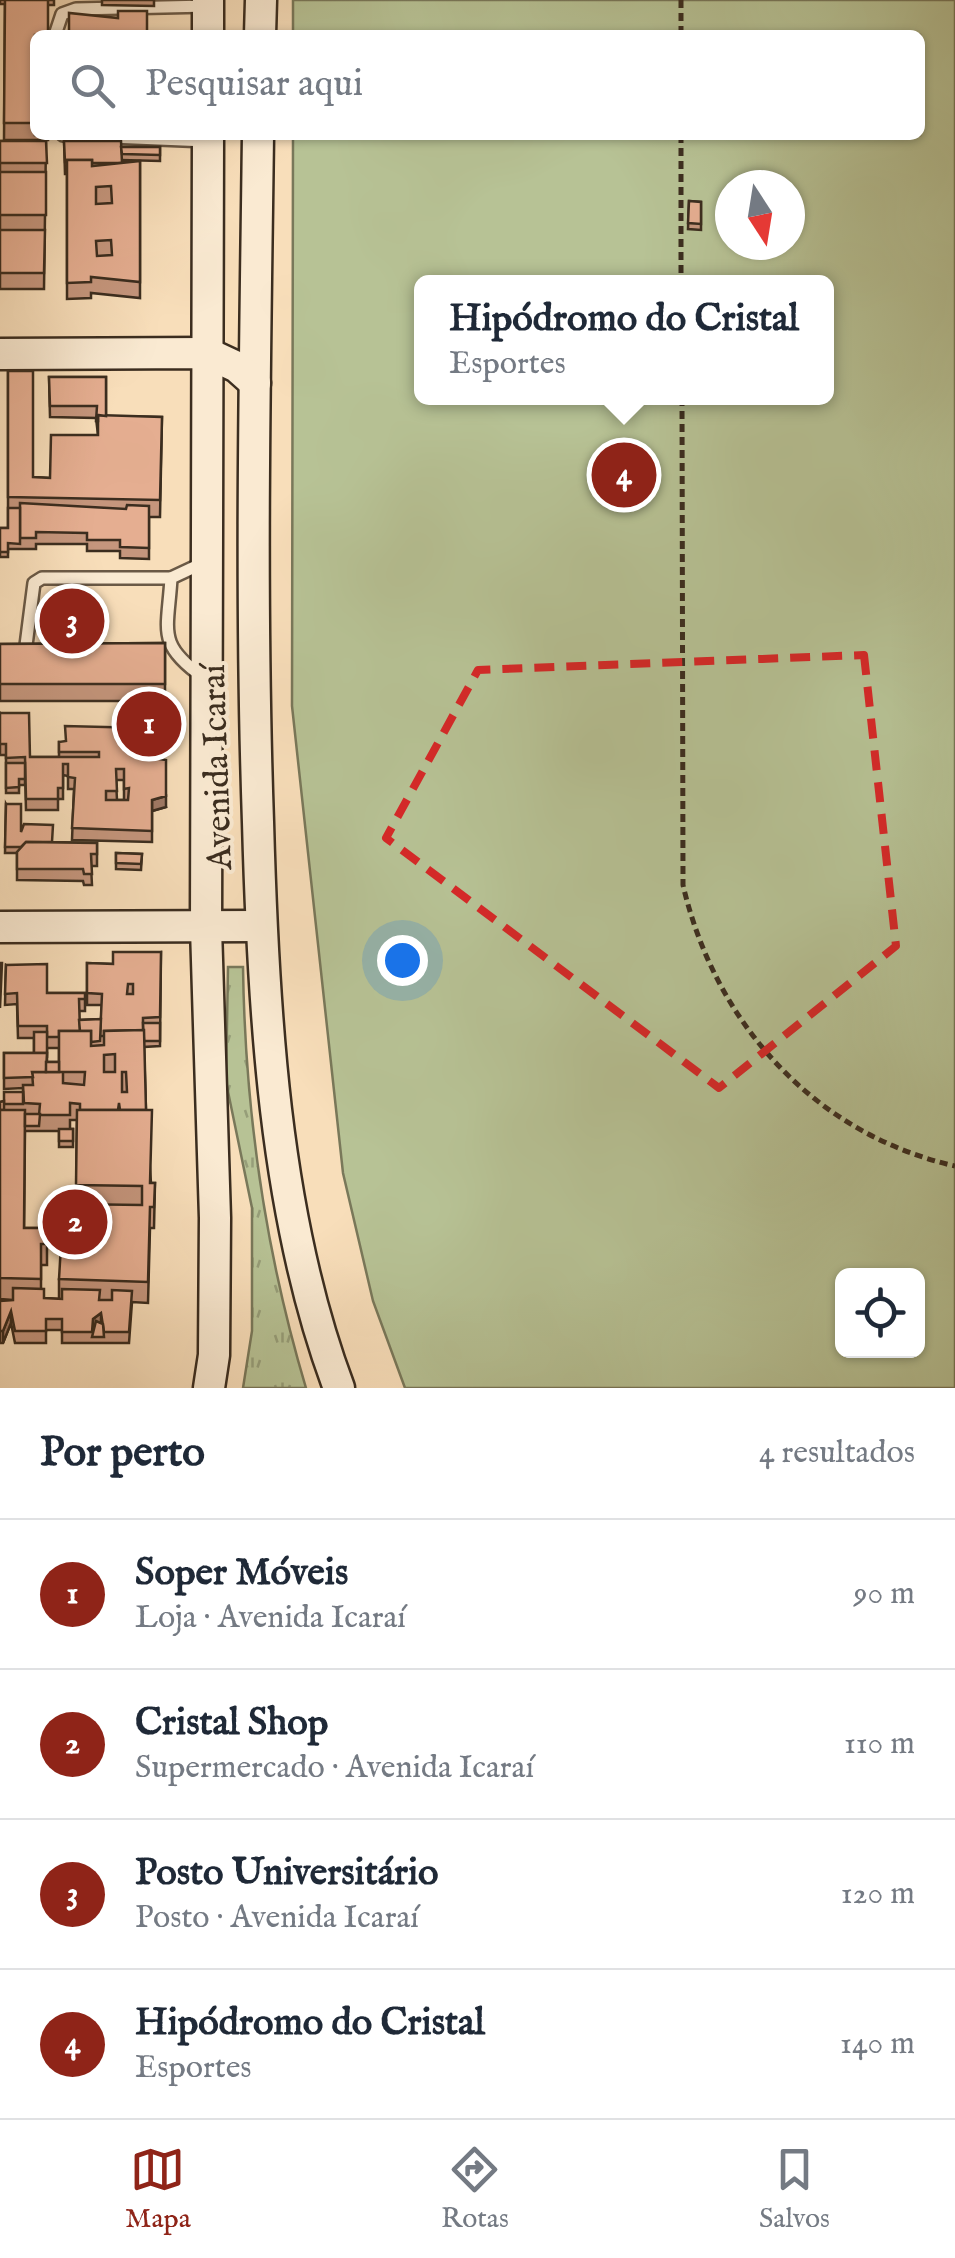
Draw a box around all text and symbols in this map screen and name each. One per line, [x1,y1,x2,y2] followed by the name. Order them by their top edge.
[30,30,925,140] search box
[65,58,120,113] icon: search
[145,61,363,109] text: Pesquisar aqui
[715,170,805,260] north arrow
[414,275,834,405] popup
[449,296,799,344] text: Hipódromo do Cristal
[449,344,566,385] text: Esportes
[592,438,656,512] pin: 4
[40,584,104,658] pin: 3
[192,661,244,872] street label: Avenida Icaraí
[116,686,182,762] pin: 1
[377,935,428,986] your location
[42,1184,108,1260] pin: 2
[835,1268,925,1358] map controls
[835,1268,925,1358] button: locate
[40,1427,205,1480] text: Por perto
[759,1433,915,1474] text: 4 resultados
[135,1550,348,1598] text: Soper Móveis
[67,1574,78,1615] text: 1
[854,1574,915,1615] text: 90 m
[135,1598,406,1639] text: Loja · Avenida Icaraí
[135,1700,328,1748] text: Cristal Shop
[65,1724,80,1765] text: 2
[844,1724,915,1765] text: 110 m
[135,1748,534,1789] text: Supermercado · Avenida Icaraí
[135,1850,439,1898] text: Posto Universitário
[67,1874,78,1915] text: 3
[841,1874,915,1915] text: 120 m
[135,1898,419,1939] text: Posto · Avenida Icaraí
[135,2000,485,2048] text: Hipódromo do Cristal
[65,2024,80,2065] text: 4
[840,2024,915,2065] text: 140 m
[135,2048,252,2089] text: Esportes
[125,2142,191,2237] tab: Mapa
[441,2142,509,2237] tab: Rotas
[759,2142,830,2237] tab: Salvos

